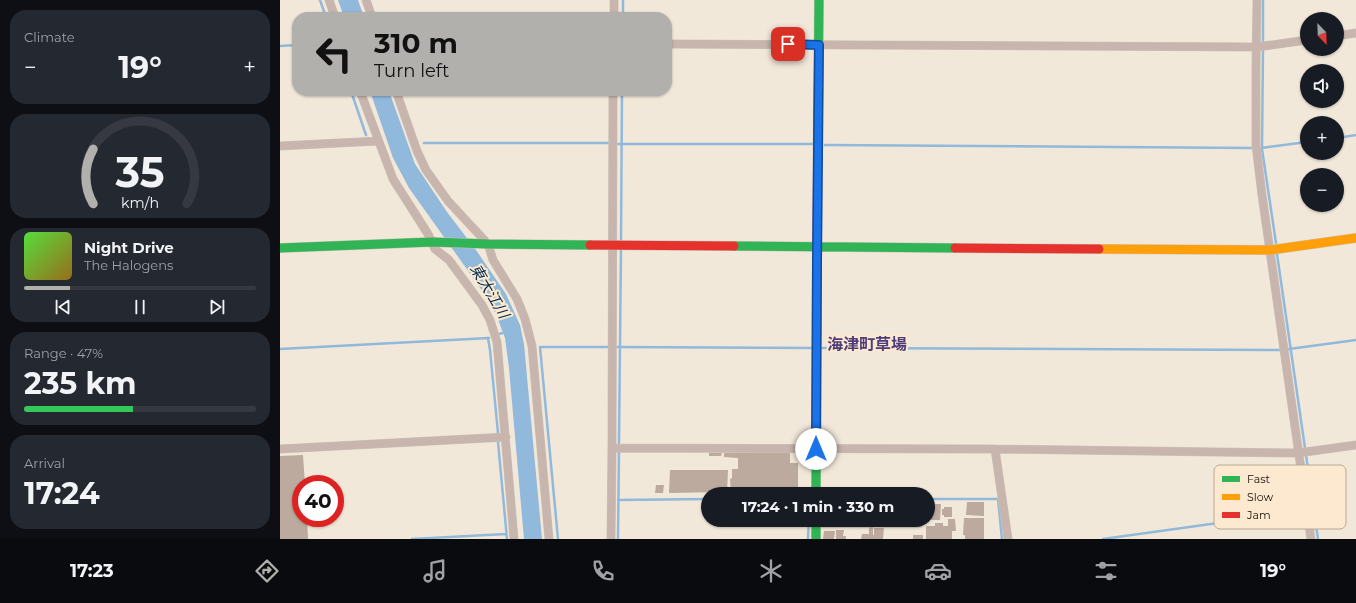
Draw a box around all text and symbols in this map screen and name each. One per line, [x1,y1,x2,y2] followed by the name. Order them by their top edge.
[1300,12,1344,56] north arrow
[1300,12,1344,212] map controls
[374,26,458,60] text: 310 m
[771,27,805,61] pin
[308,28,360,80] icon: left
[24,29,75,45] text: Climate
[777,33,799,55] icon: arrive
[118,49,162,86] text: 19°
[24,54,37,81] text: −
[243,54,256,81] text: +
[374,60,449,82] text: Turn left
[1300,64,1344,108] button: sound
[1300,116,1344,160] button: +
[115,147,164,197] text: 35
[1300,168,1344,212] button: −
[121,193,159,211] text: km/h
[84,238,174,257] text: Night Drive
[84,257,173,273] text: The Halogens
[466,260,515,323] water label: 東大江川
[52,296,74,318] icon: previous
[129,296,151,318] icon: pause
[206,296,228,318] icon: next
[827,335,907,354] district label: 海津町草場
[24,345,103,361] text: Range · 47%
[24,365,137,402] text: 235 km
[795,428,837,470] position arrow
[24,455,65,471] text: Arrival
[1214,465,1346,529] legend
[1247,472,1271,486] text: Fast
[24,475,100,512] text: 17:24
[292,475,344,527] speed limit sign: 40
[1247,490,1273,504] text: Slow
[742,497,894,516] text: 17:24 · 1 min · 330 m
[1246,508,1271,522] text: Jam
[253,557,281,585] icon: directions
[421,557,449,585] icon: music
[589,557,617,585] icon: phone
[757,557,785,585] icon: climate
[924,557,952,585] icon: car
[1092,557,1120,585] icon: filters
[70,560,114,582] text: 17:23
[1260,560,1286,582] text: 19°

